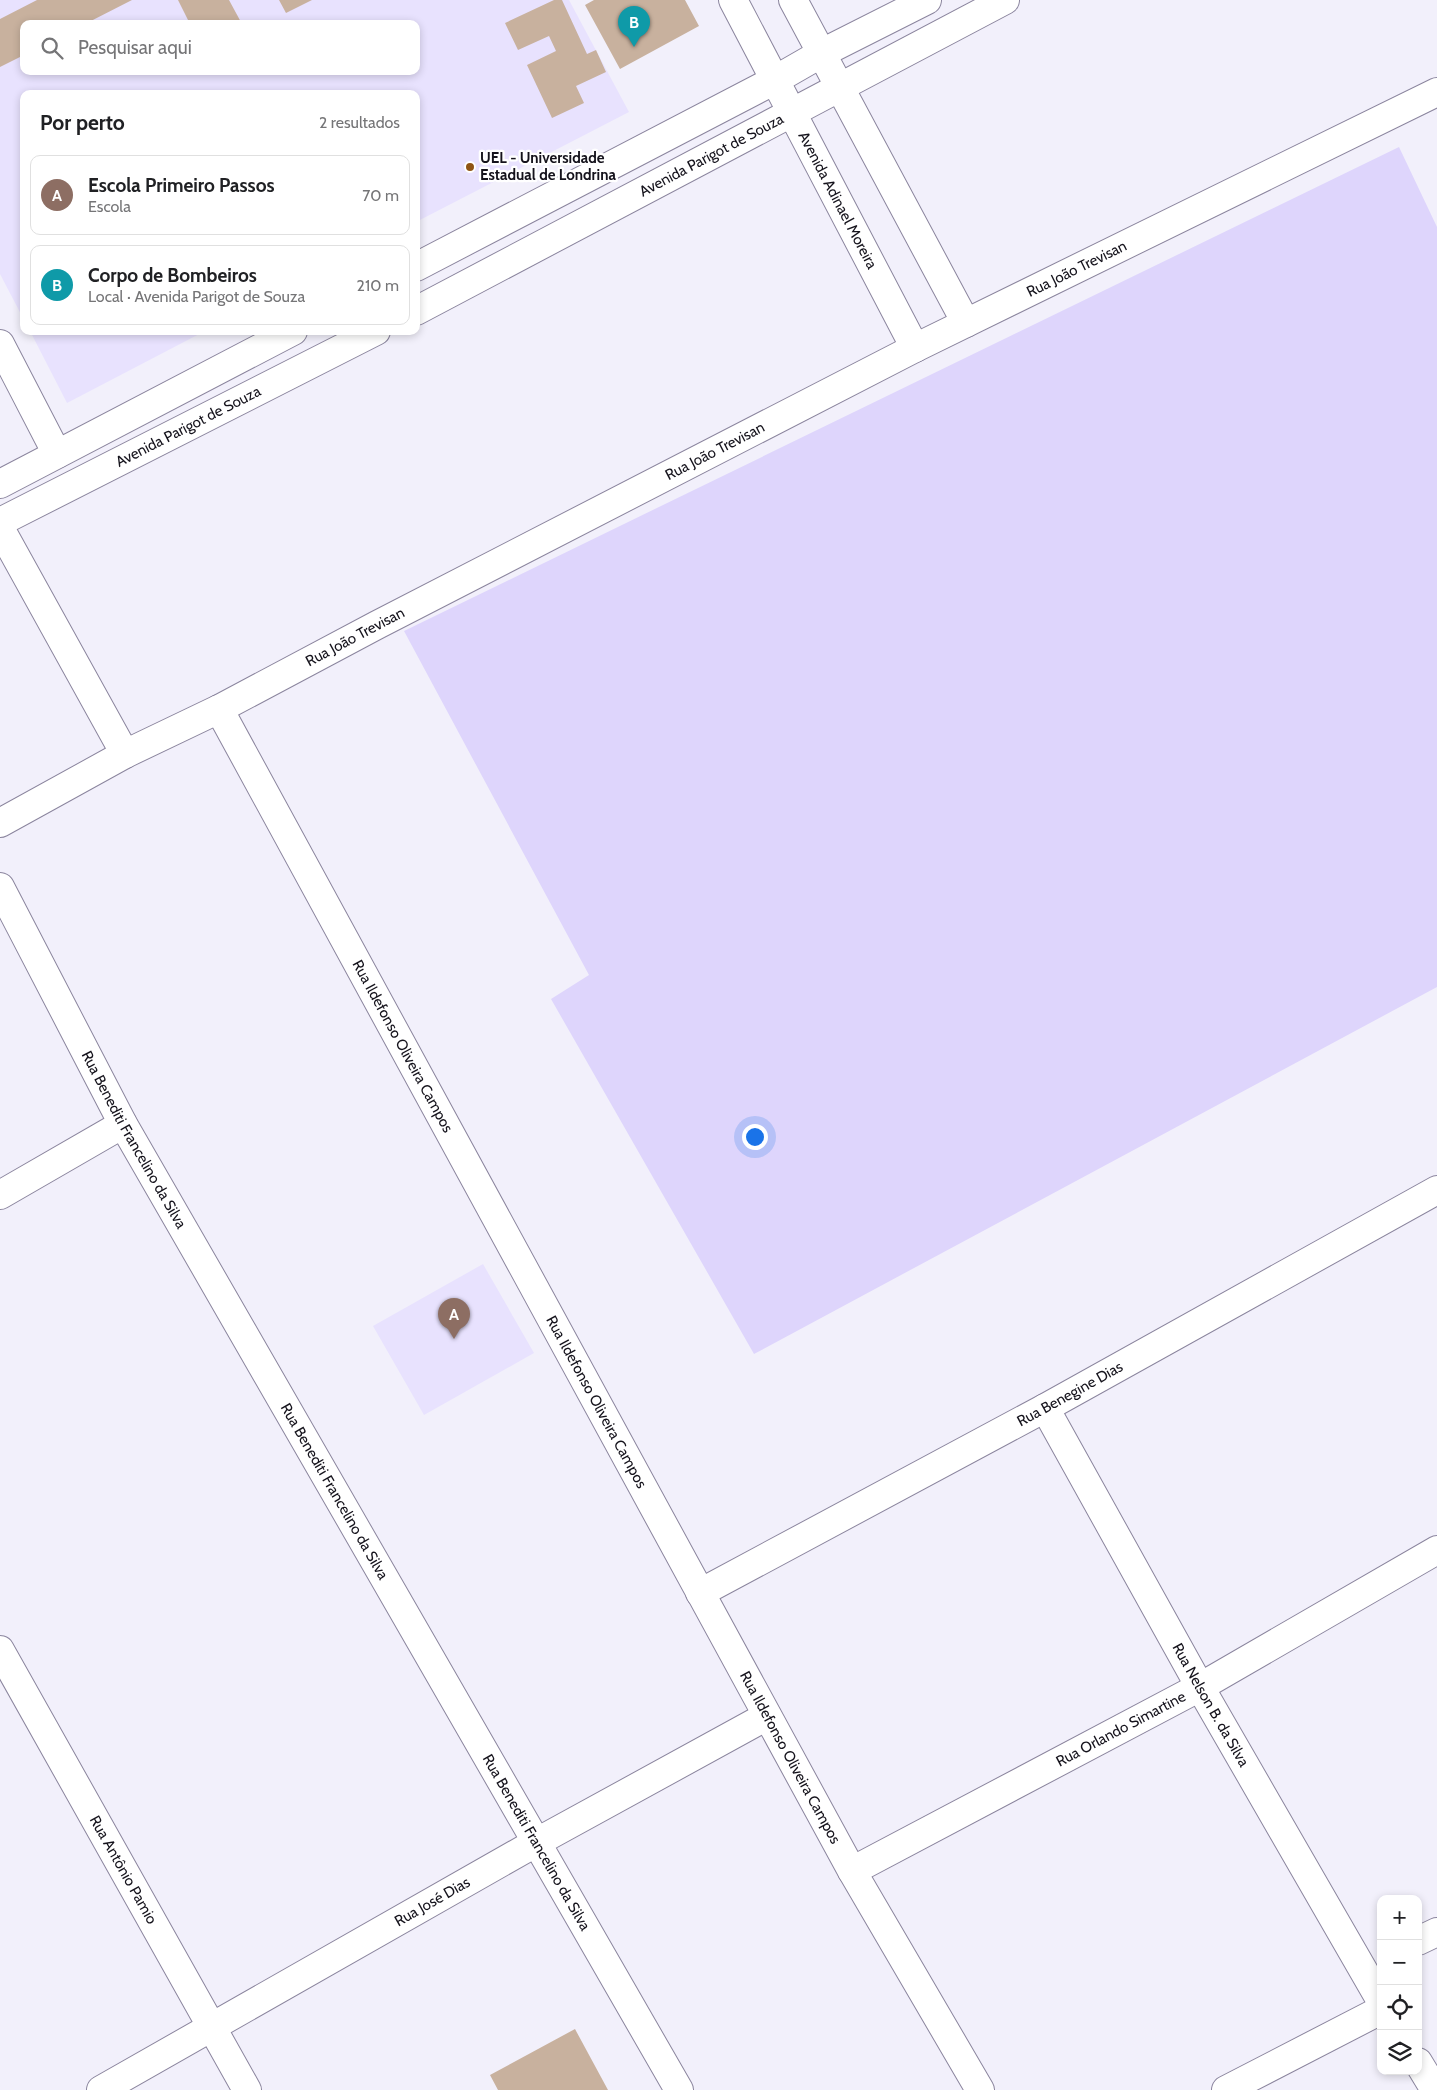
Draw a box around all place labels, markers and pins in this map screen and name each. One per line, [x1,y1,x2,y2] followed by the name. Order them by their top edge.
[618,6,650,47] pin: B
[480,149,616,184] place label: UEL - Universidade Estadual de Londrina
[464,161,476,173] marker: UEL - Universidade Estadual de Londrina
[438,1298,470,1339] pin: A

